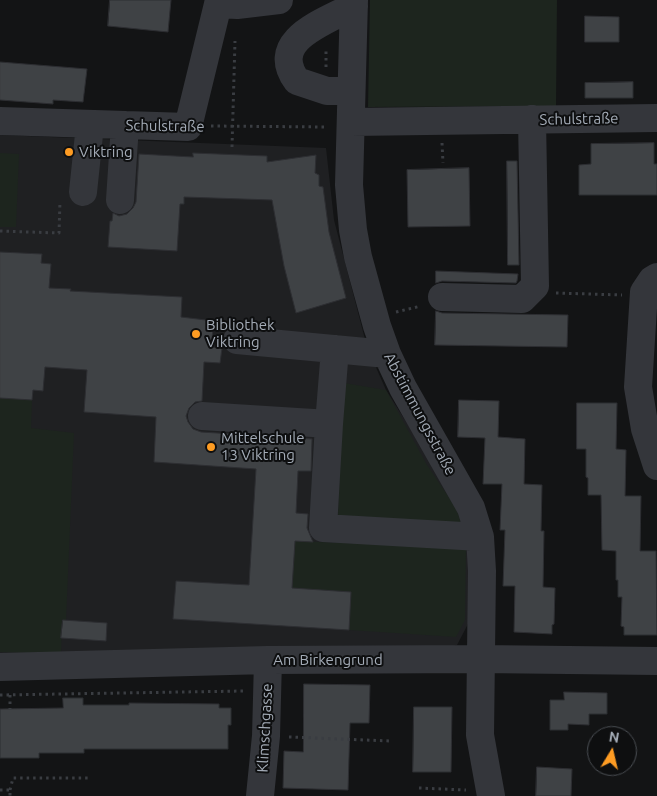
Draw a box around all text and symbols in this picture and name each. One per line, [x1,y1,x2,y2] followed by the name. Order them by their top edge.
[539,109,619,129] street label: Schulstraße
[125,116,205,136] street label: Schulstraße
[79,143,133,161] place label: Viktring
[63,146,75,158] marker: Viktring
[206,316,275,351] place label: Bibliothek Viktring
[190,328,202,340] marker: Bibliothek Viktring
[380,350,460,478] street label: Abstimmungsstraße
[221,429,304,464] place label: Mittelschule 13 Viktring
[205,441,217,453] marker: Mittelschule 13 Viktring
[273,651,383,669] street label: Am Birkengrund
[254,683,276,773] street label: Klimschgasse
[587,726,637,776] north arrow
[608,728,621,746] text: N

